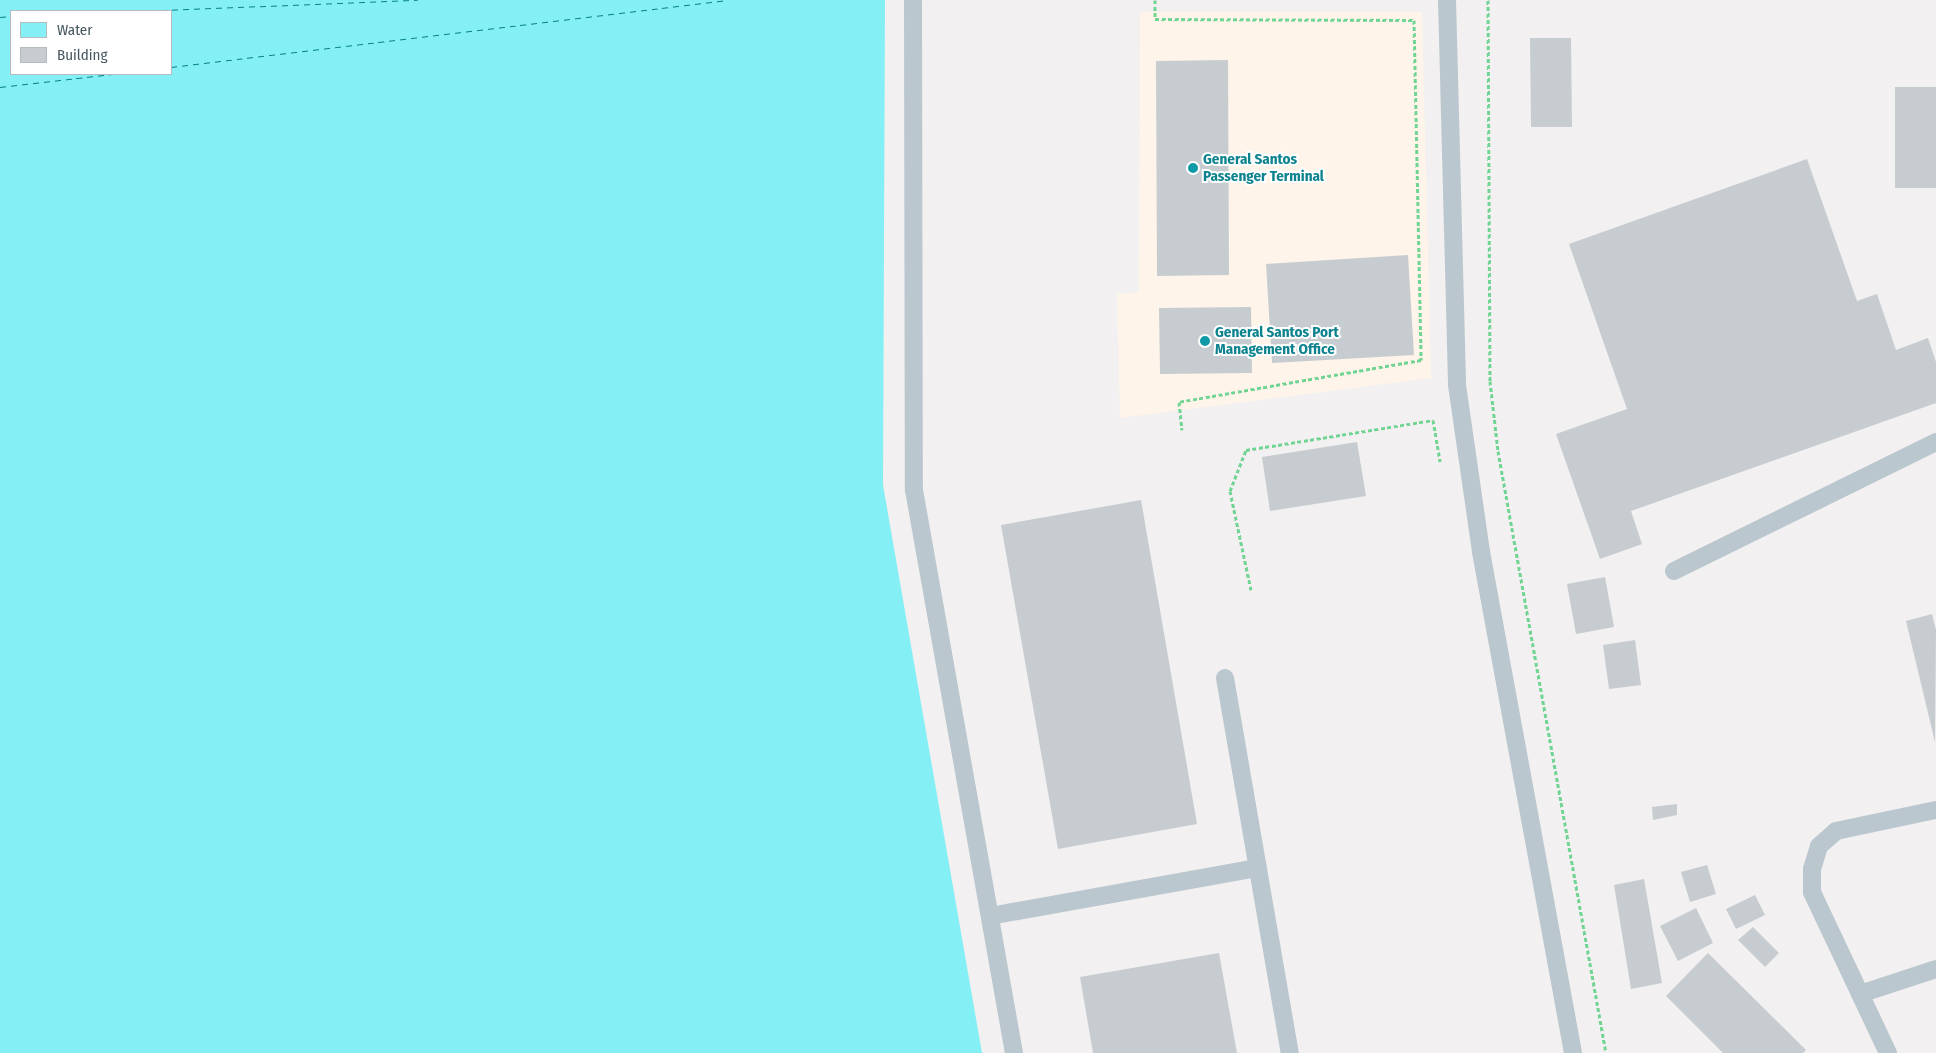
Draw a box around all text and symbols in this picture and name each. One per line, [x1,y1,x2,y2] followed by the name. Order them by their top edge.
[10,10,172,75] legend
[57,21,92,39] text: Water
[57,46,108,64] text: Building
[1203,150,1324,185] place label: General Santos Passenger Terminal
[1187,162,1199,174] marker: General Santos Passenger Terminal
[1215,323,1339,358] place label: General Santos Port Management Office
[1199,335,1211,347] marker: General Santos Port Management Office

